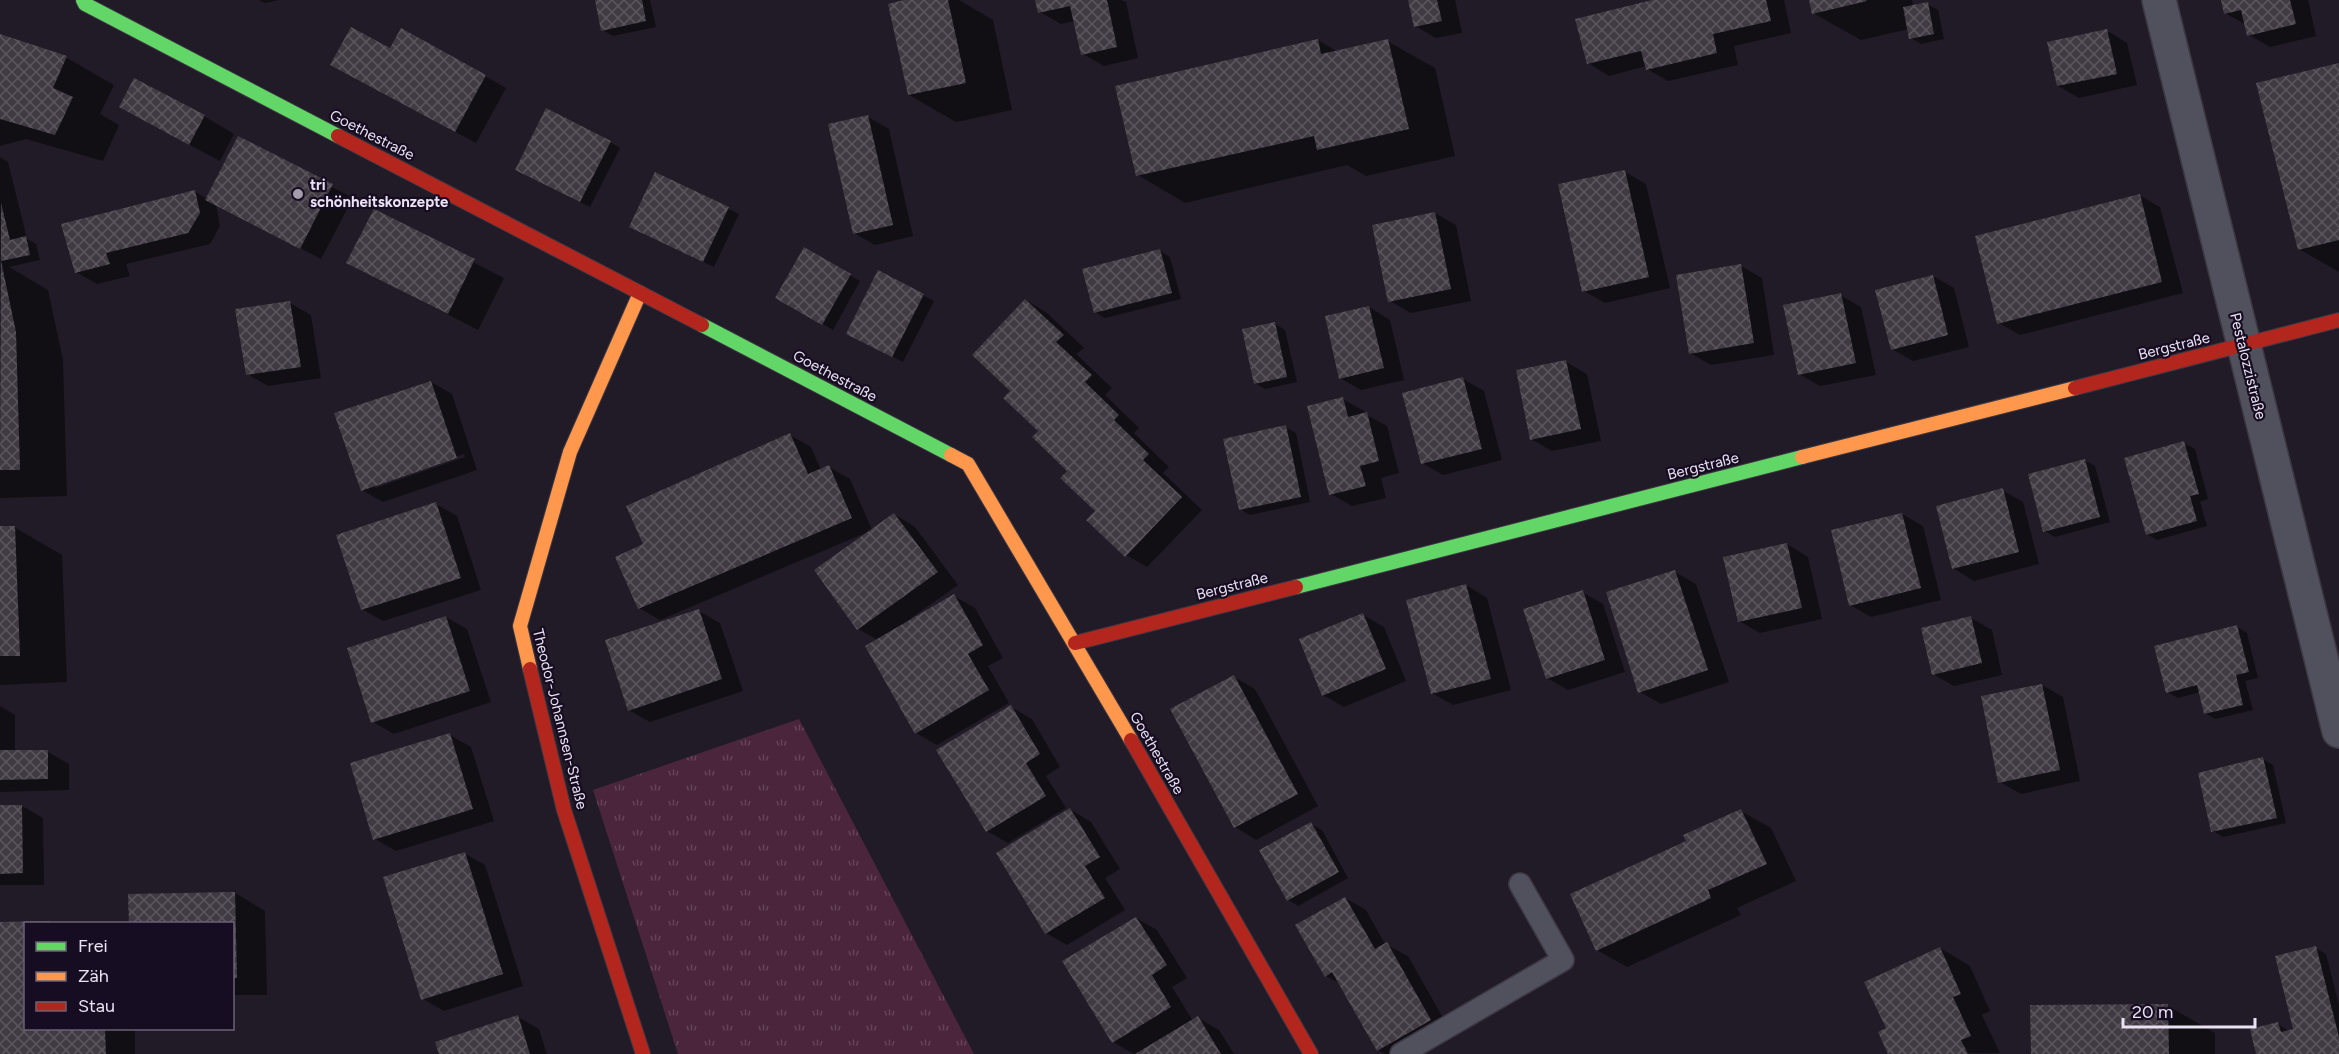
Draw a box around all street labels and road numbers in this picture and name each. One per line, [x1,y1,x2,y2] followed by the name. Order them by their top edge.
[327,106,417,164] street label: Goethestraße
[2226,311,2270,421] street label: Pestalozzistraße
[2136,328,2212,364] street label: Bergstraße
[790,346,880,406] street label: Goethestraße
[1665,448,1741,484] street label: Bergstraße
[1194,568,1270,604] street label: Bergstraße
[529,627,591,811] street label: Theodor-Johannsen-Straße
[1126,708,1188,798] street label: Goethestraße

